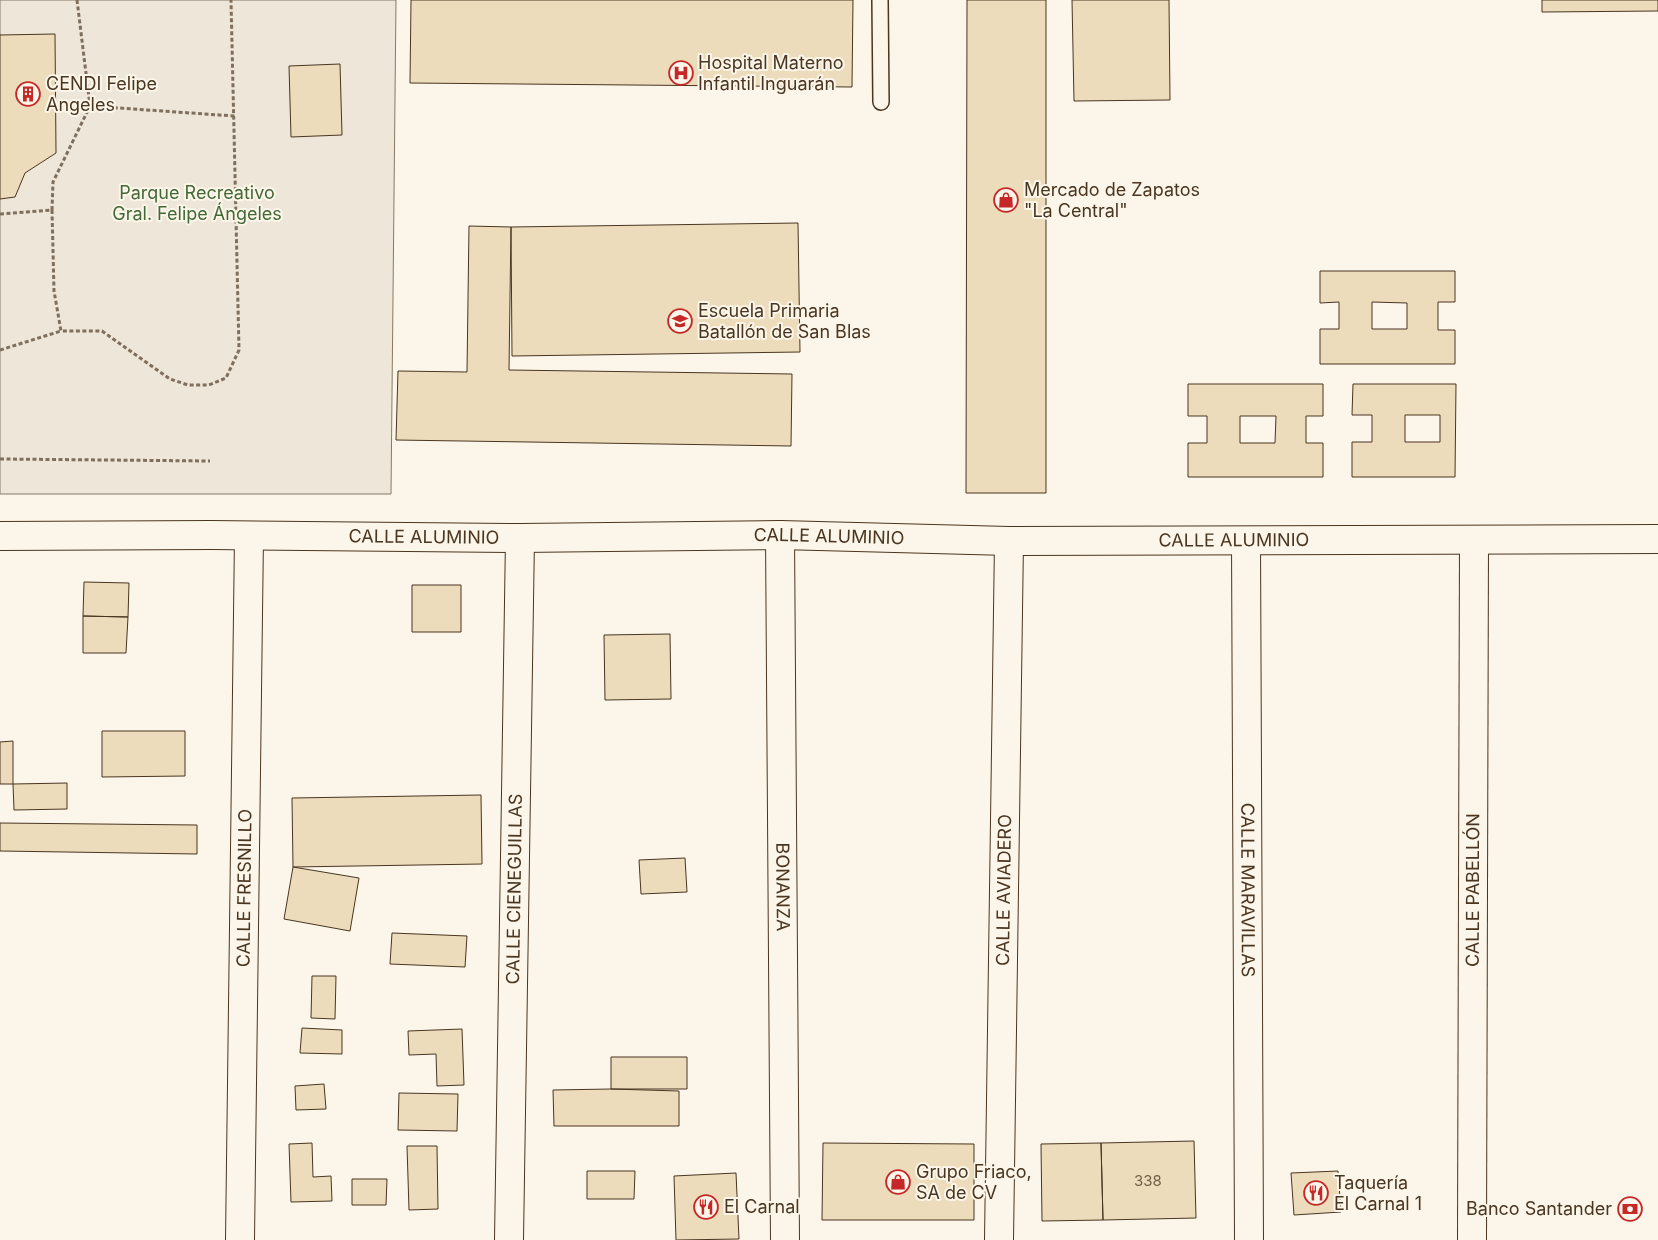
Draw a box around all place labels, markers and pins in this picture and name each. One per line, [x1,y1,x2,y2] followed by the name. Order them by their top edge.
[698,52,844,94] place label: Hospital Materno Infantil Inguarán
[668,60,694,86] hospital icon: Hospital Materno Infantil Inguarán
[46,73,157,115] place label: CENDI Felipe Angeles
[15,81,41,107] building icon: CENDI Felipe Angeles
[1024,179,1200,221] place label: Mercado de Zapatos "La Central"
[993,187,1019,213] shop icon: Mercado de Zapatos "La Central"
[698,300,871,342] place label: Escuela Primaria Batallón de San Blas
[667,308,693,334] school or university icon: Escuela Primaria Batallón de San Blas
[916,1161,1032,1203] place label: Grupo Friaco, SA de CV
[885,1169,911,1195] shop icon: Grupo Friaco, SA de CV
[1334,1172,1422,1214] place label: Taquería El Carnal 1
[1303,1180,1329,1206] restaurant icon: Taquería El Carnal 1
[693,1194,719,1220] restaurant icon: El Carnal
[724,1196,800,1217] place label: El Carnal
[1617,1196,1643,1222] bank icon: Banco Santander
[1466,1198,1612,1219] place label: Banco Santander

